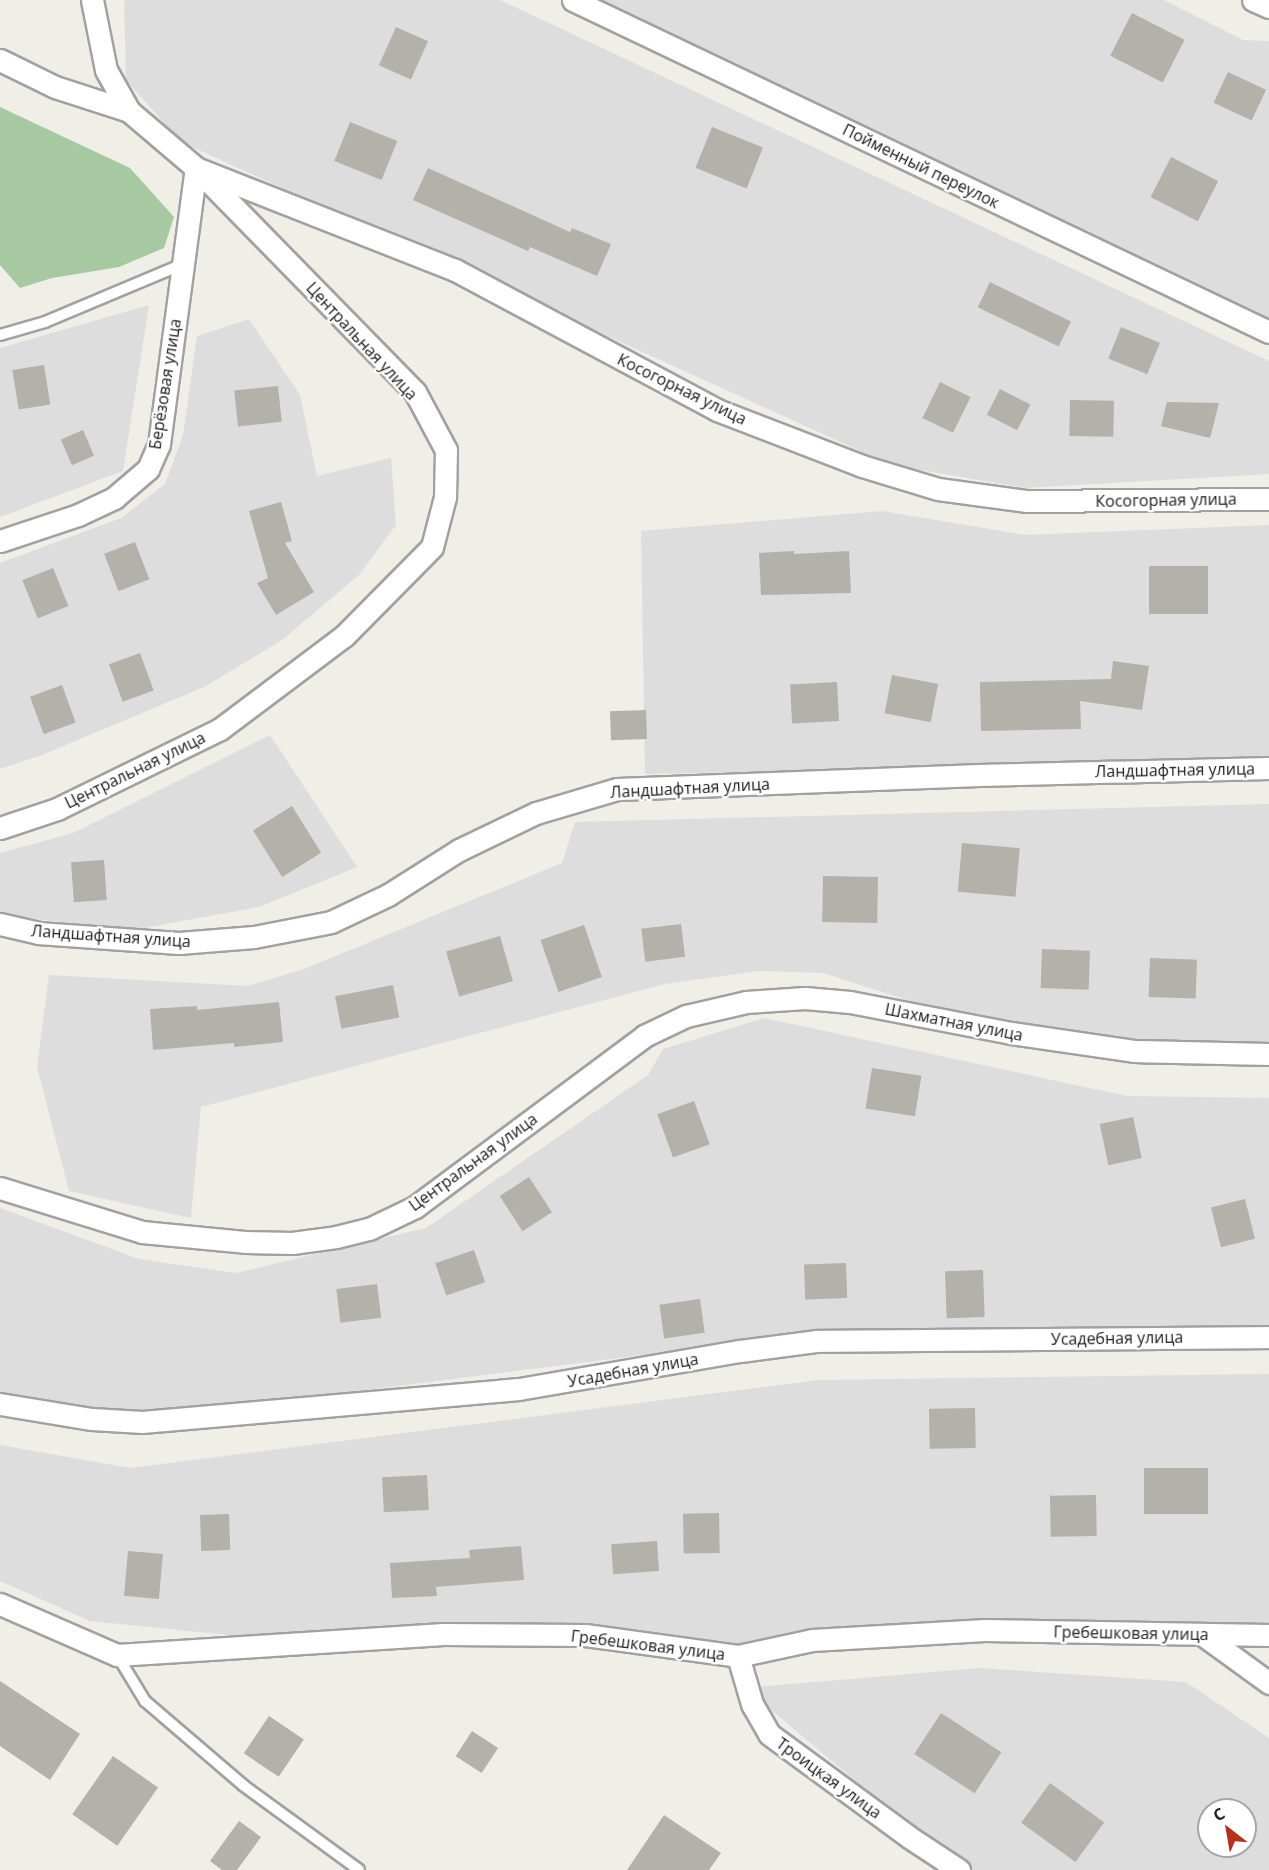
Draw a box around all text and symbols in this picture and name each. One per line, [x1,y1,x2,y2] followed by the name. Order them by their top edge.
[840,120,1002,212] street label: Пойменный переулок
[302,278,422,404] street label: Центральная улица
[145,317,185,451] street label: Берёзовая улица
[614,349,750,429] street label: Косогорная улица
[1095,489,1237,511] street label: Косогорная улица
[62,728,208,812] street label: Центральная улица
[1095,759,1255,781] street label: Ландшафтная улица
[610,774,770,802] street label: Ландшафтная улица
[31,921,191,951] street label: Ландшафтная улица
[883,999,1025,1045] street label: Шахматная улица
[405,1109,541,1215] street label: Центральная улица
[1051,1327,1183,1349] street label: Усадебная улица
[566,1349,700,1391] street label: Усадебная улица
[1053,1622,1209,1644] street label: Гребешковая улица
[570,1626,726,1664] street label: Гребешковая улица
[773,1734,885,1822] street label: Троицкая улица
[1197,1798,1257,1858] north arrow
[1209,1802,1229,1826] text: С

